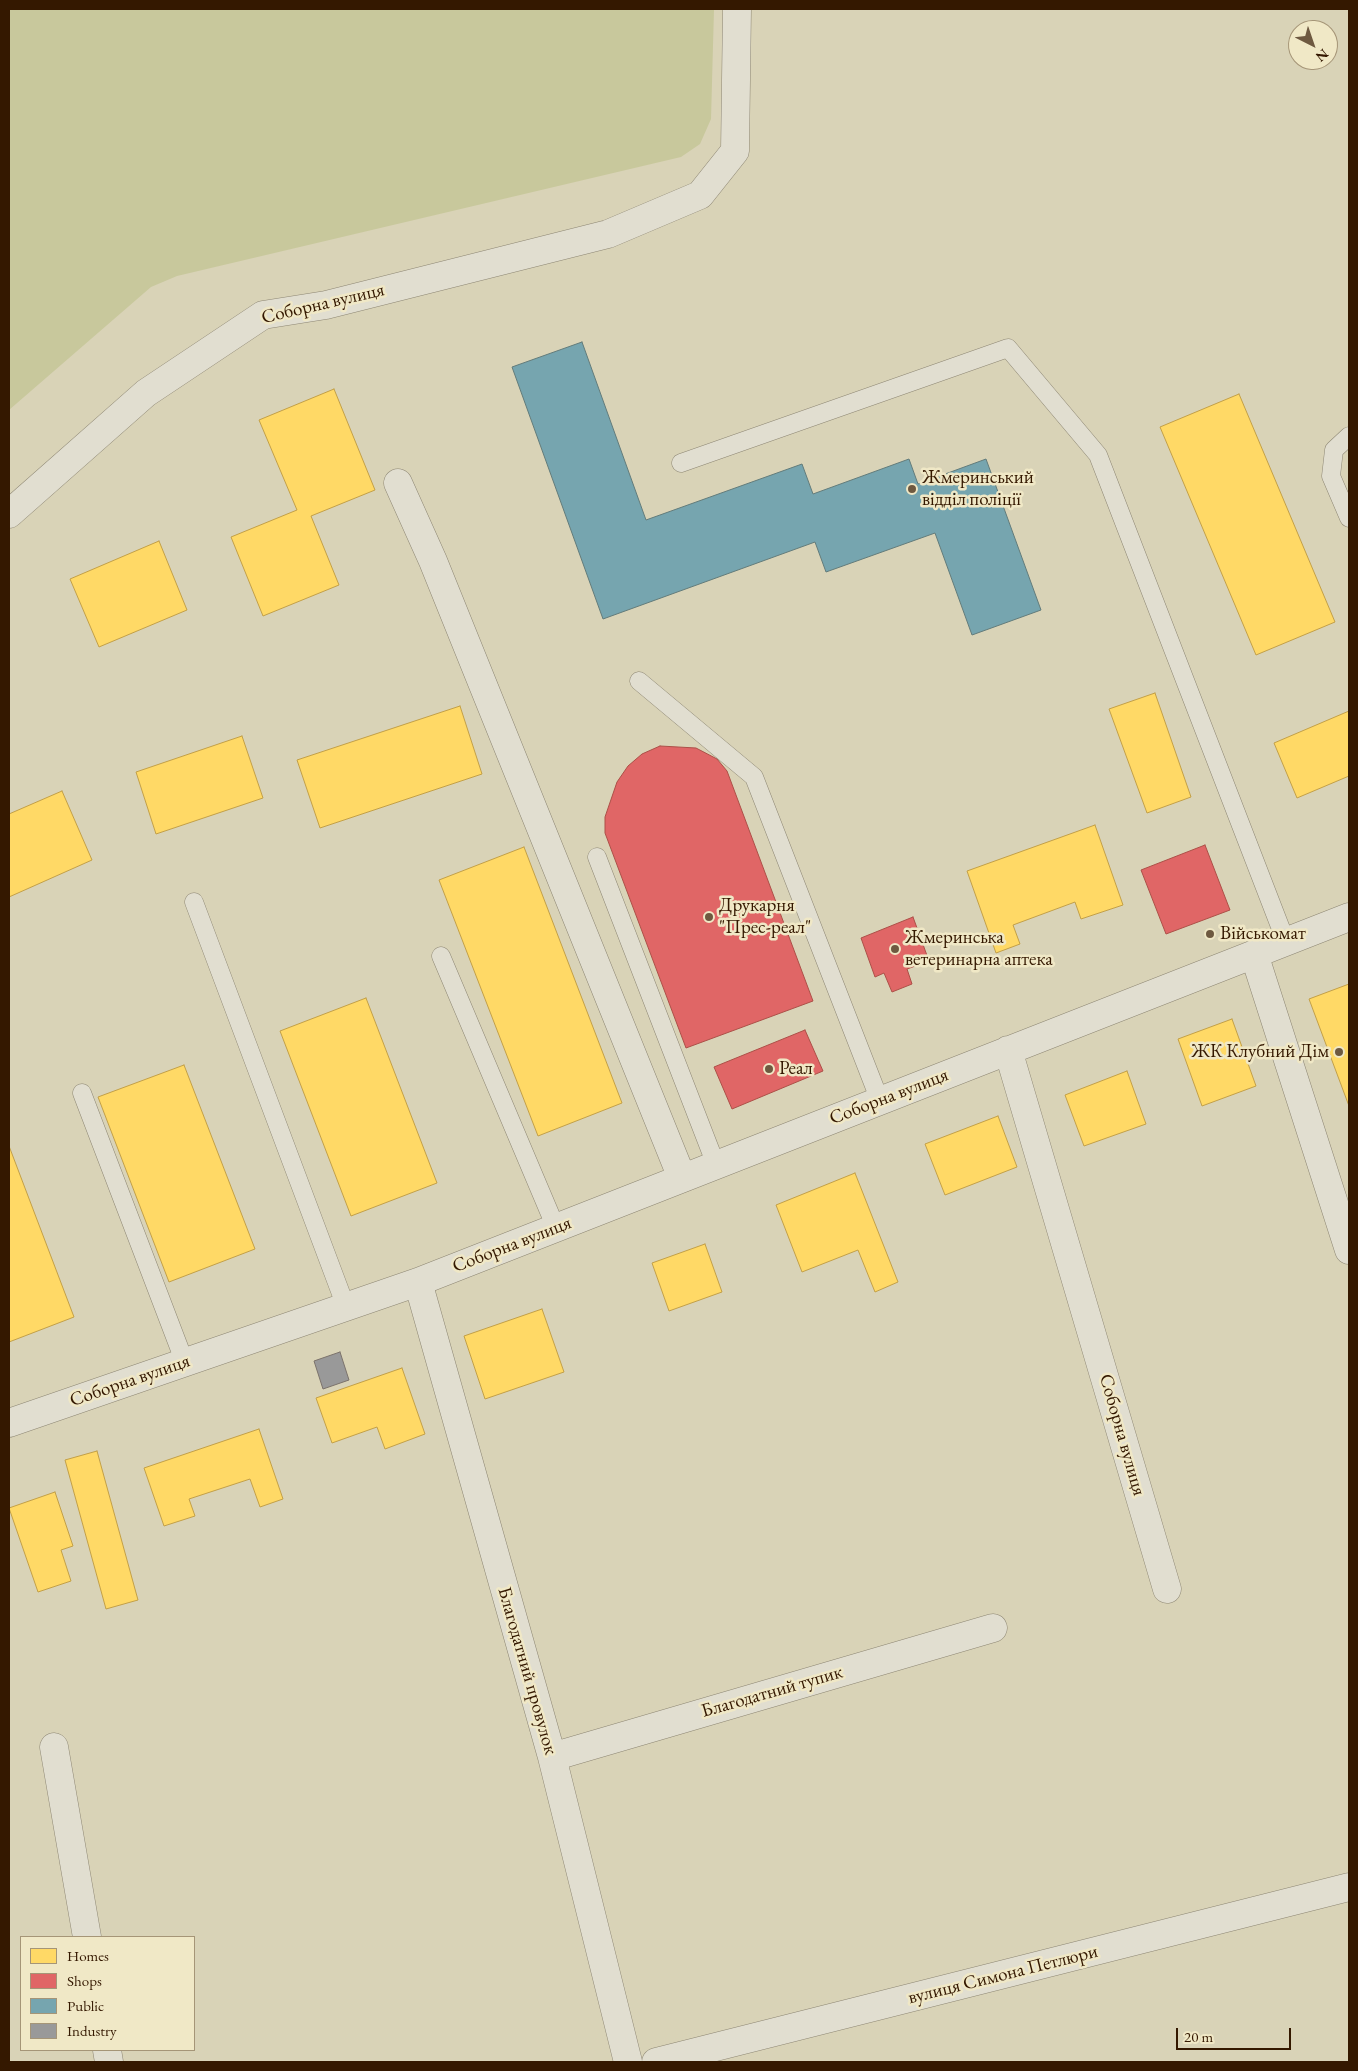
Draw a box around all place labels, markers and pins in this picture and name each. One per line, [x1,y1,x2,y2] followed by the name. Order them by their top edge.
[922,467,1034,511] place label: Жмеринський відділ поліції
[906,483,918,495] marker: Жмеринський відділ поліції
[719,895,811,939] place label: Друкарня "Прес-реал"
[703,911,715,923] marker: Друкарня "Прес-реал"
[1220,923,1306,945] place label: Військомат
[905,927,1053,971] place label: Жмеринська ветеринарна аптека
[1204,928,1216,940] marker: Військомат
[889,943,901,955] marker: Жмеринська ветеринарна аптека
[1191,1041,1329,1063] place label: ЖК Клубний Дім
[1333,1046,1345,1058] marker: ЖК Клубний Дім
[779,1058,813,1080] place label: Реал
[763,1063,775,1075] marker: Реал

